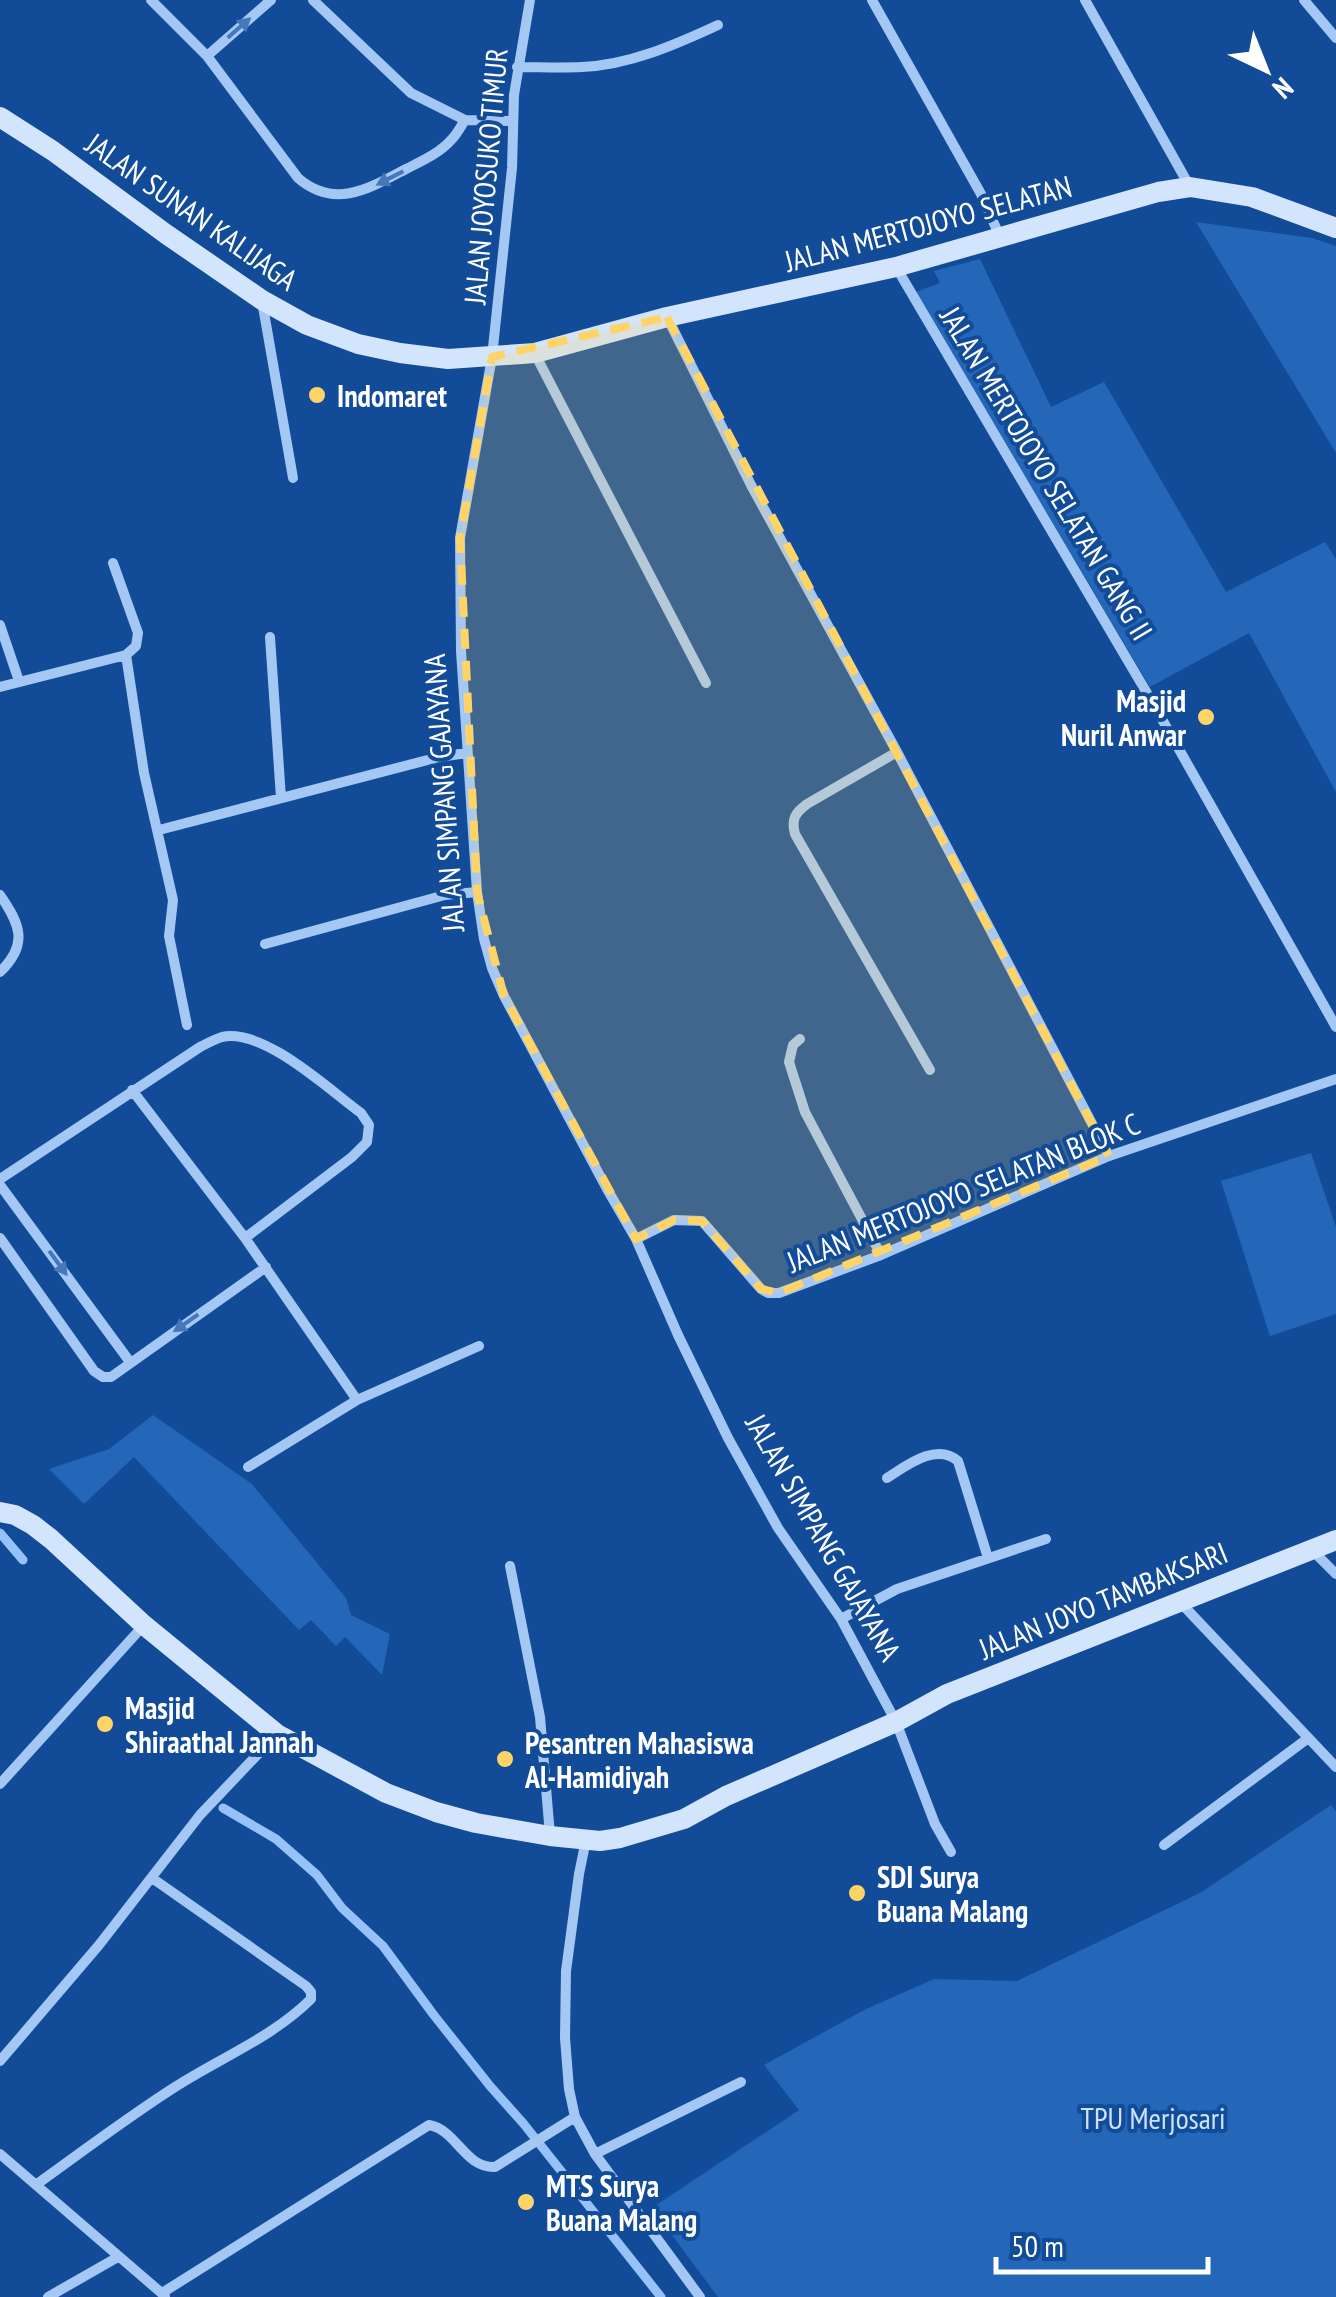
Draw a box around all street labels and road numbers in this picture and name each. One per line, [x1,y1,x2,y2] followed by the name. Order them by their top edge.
[454,46,516,307] street label: JALAN JOYOSUKO TIMUR
[78,123,306,299] street label: JALAN SUNAN KALIJAGA
[779,166,1076,280] street label: JALAN MERTOJOYO SELATAN
[931,298,1162,647] street label: JALAN MERTOJOYO SELATAN GANG II
[414,652,472,934] street label: JALAN SIMPANG GAJAYANA
[780,1103,1145,1281] street label: JALAN MERTOJOYO SELATAN BLOK C
[737,1406,911,1668] street label: JALAN SIMPANG GAJAYANA
[972,1532,1233,1668] street label: JALAN JOYO TAMBAKSARI

